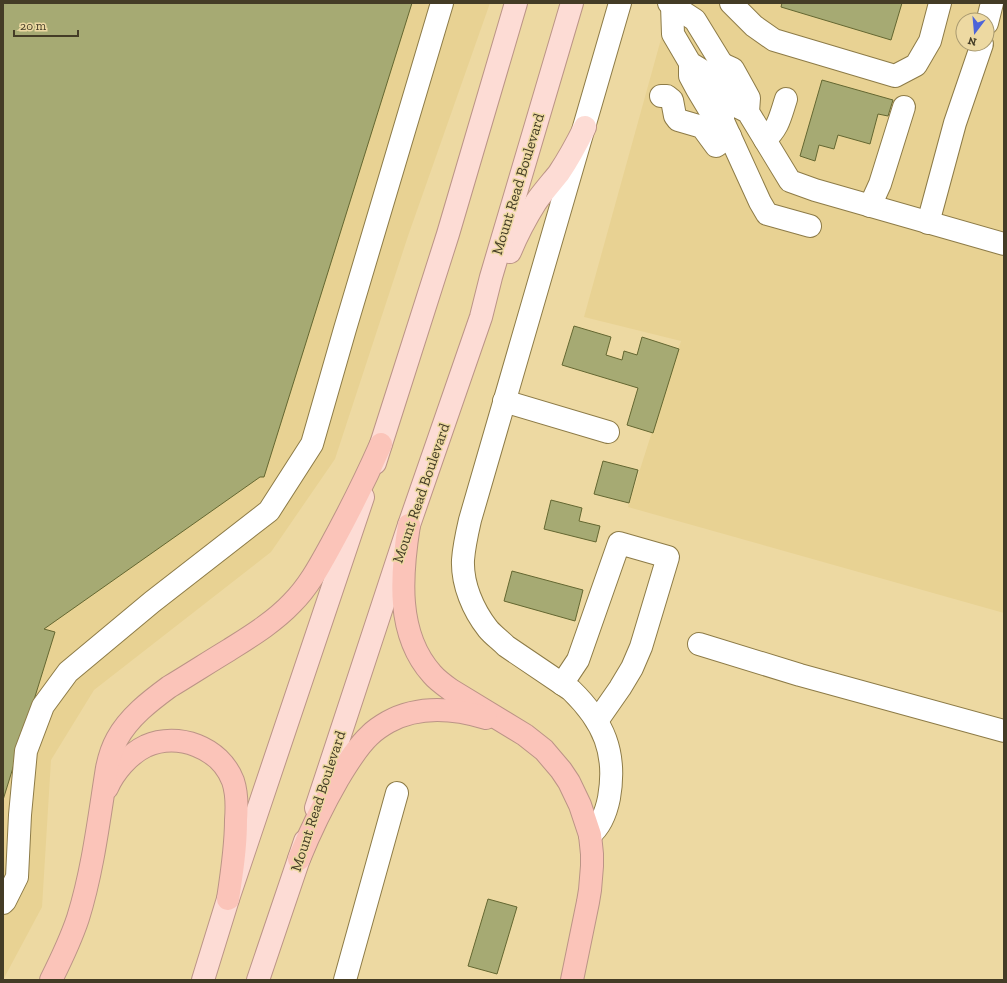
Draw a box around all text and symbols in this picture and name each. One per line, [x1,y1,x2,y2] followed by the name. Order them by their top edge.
[14,12,78,38] scale bar
[955,12,995,52] north arrow
[20,19,47,33] text: 20 m
[966,34,978,49] text: N
[488,110,548,257] street label: Mount Read Boulevard
[389,420,454,565] street label: Mount Read Boulevard
[287,728,349,874] street label: Mount Read Boulevard

